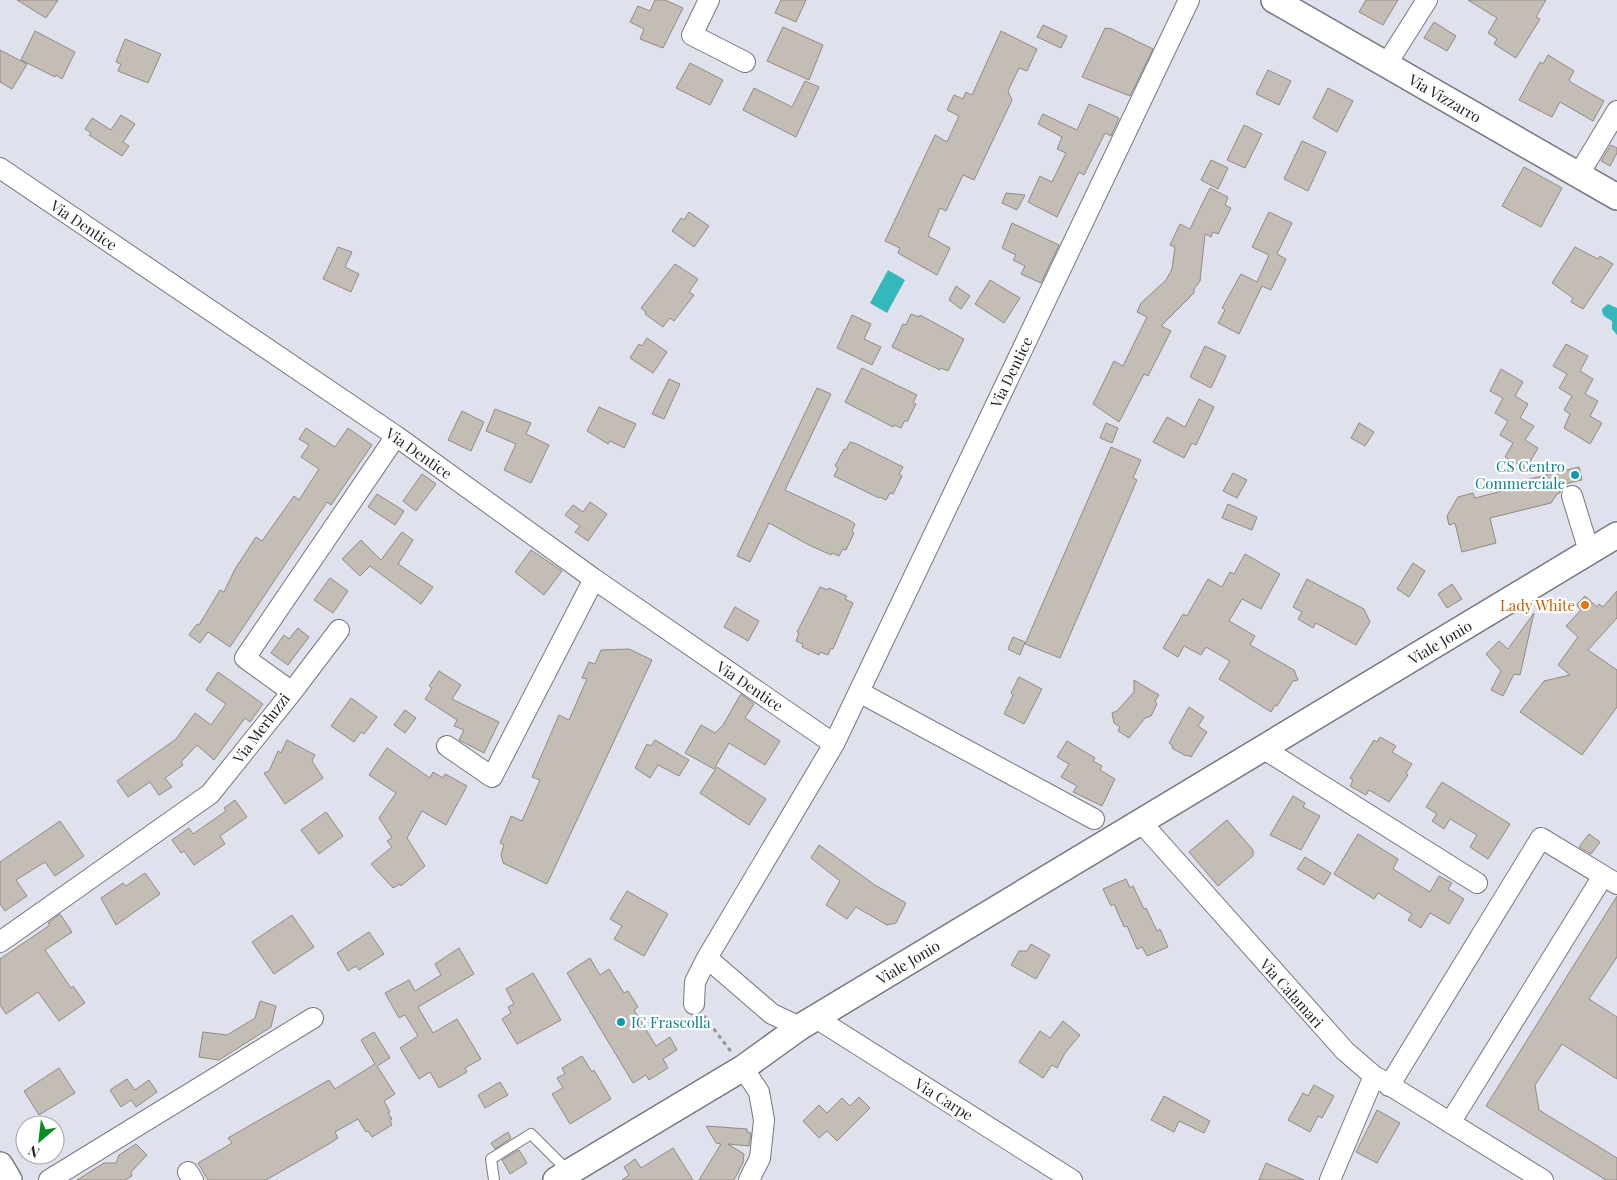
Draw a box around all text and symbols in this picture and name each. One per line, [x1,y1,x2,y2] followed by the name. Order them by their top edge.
[1404,69,1485,127] street label: Via Vizzarro
[46,195,121,255] street label: Via Dentice
[985,333,1037,412] street label: Via Dentice
[381,422,456,483] street label: Via Dentice
[1475,456,1565,493] place label: CS Centro Commerciale
[1569,469,1581,481] marker: CS Centro Commerciale
[1500,595,1575,615] place label: Lady White
[1579,599,1591,611] marker: Lady White
[1404,615,1475,669] street label: Viale Jonio
[712,656,787,716] street label: Via Dentice
[227,688,294,768] street label: Via Merluzzi
[872,935,943,989] street label: Viale Jonio
[1255,954,1329,1032] street label: Via Calamari
[631,1012,711,1032] place label: IC Frascolla
[615,1016,627,1028] marker: IC Frascolla
[910,1073,977,1125] street label: Via Carpe
[15,1115,65,1165] north arrow
[25,1141,43,1163] text: N

